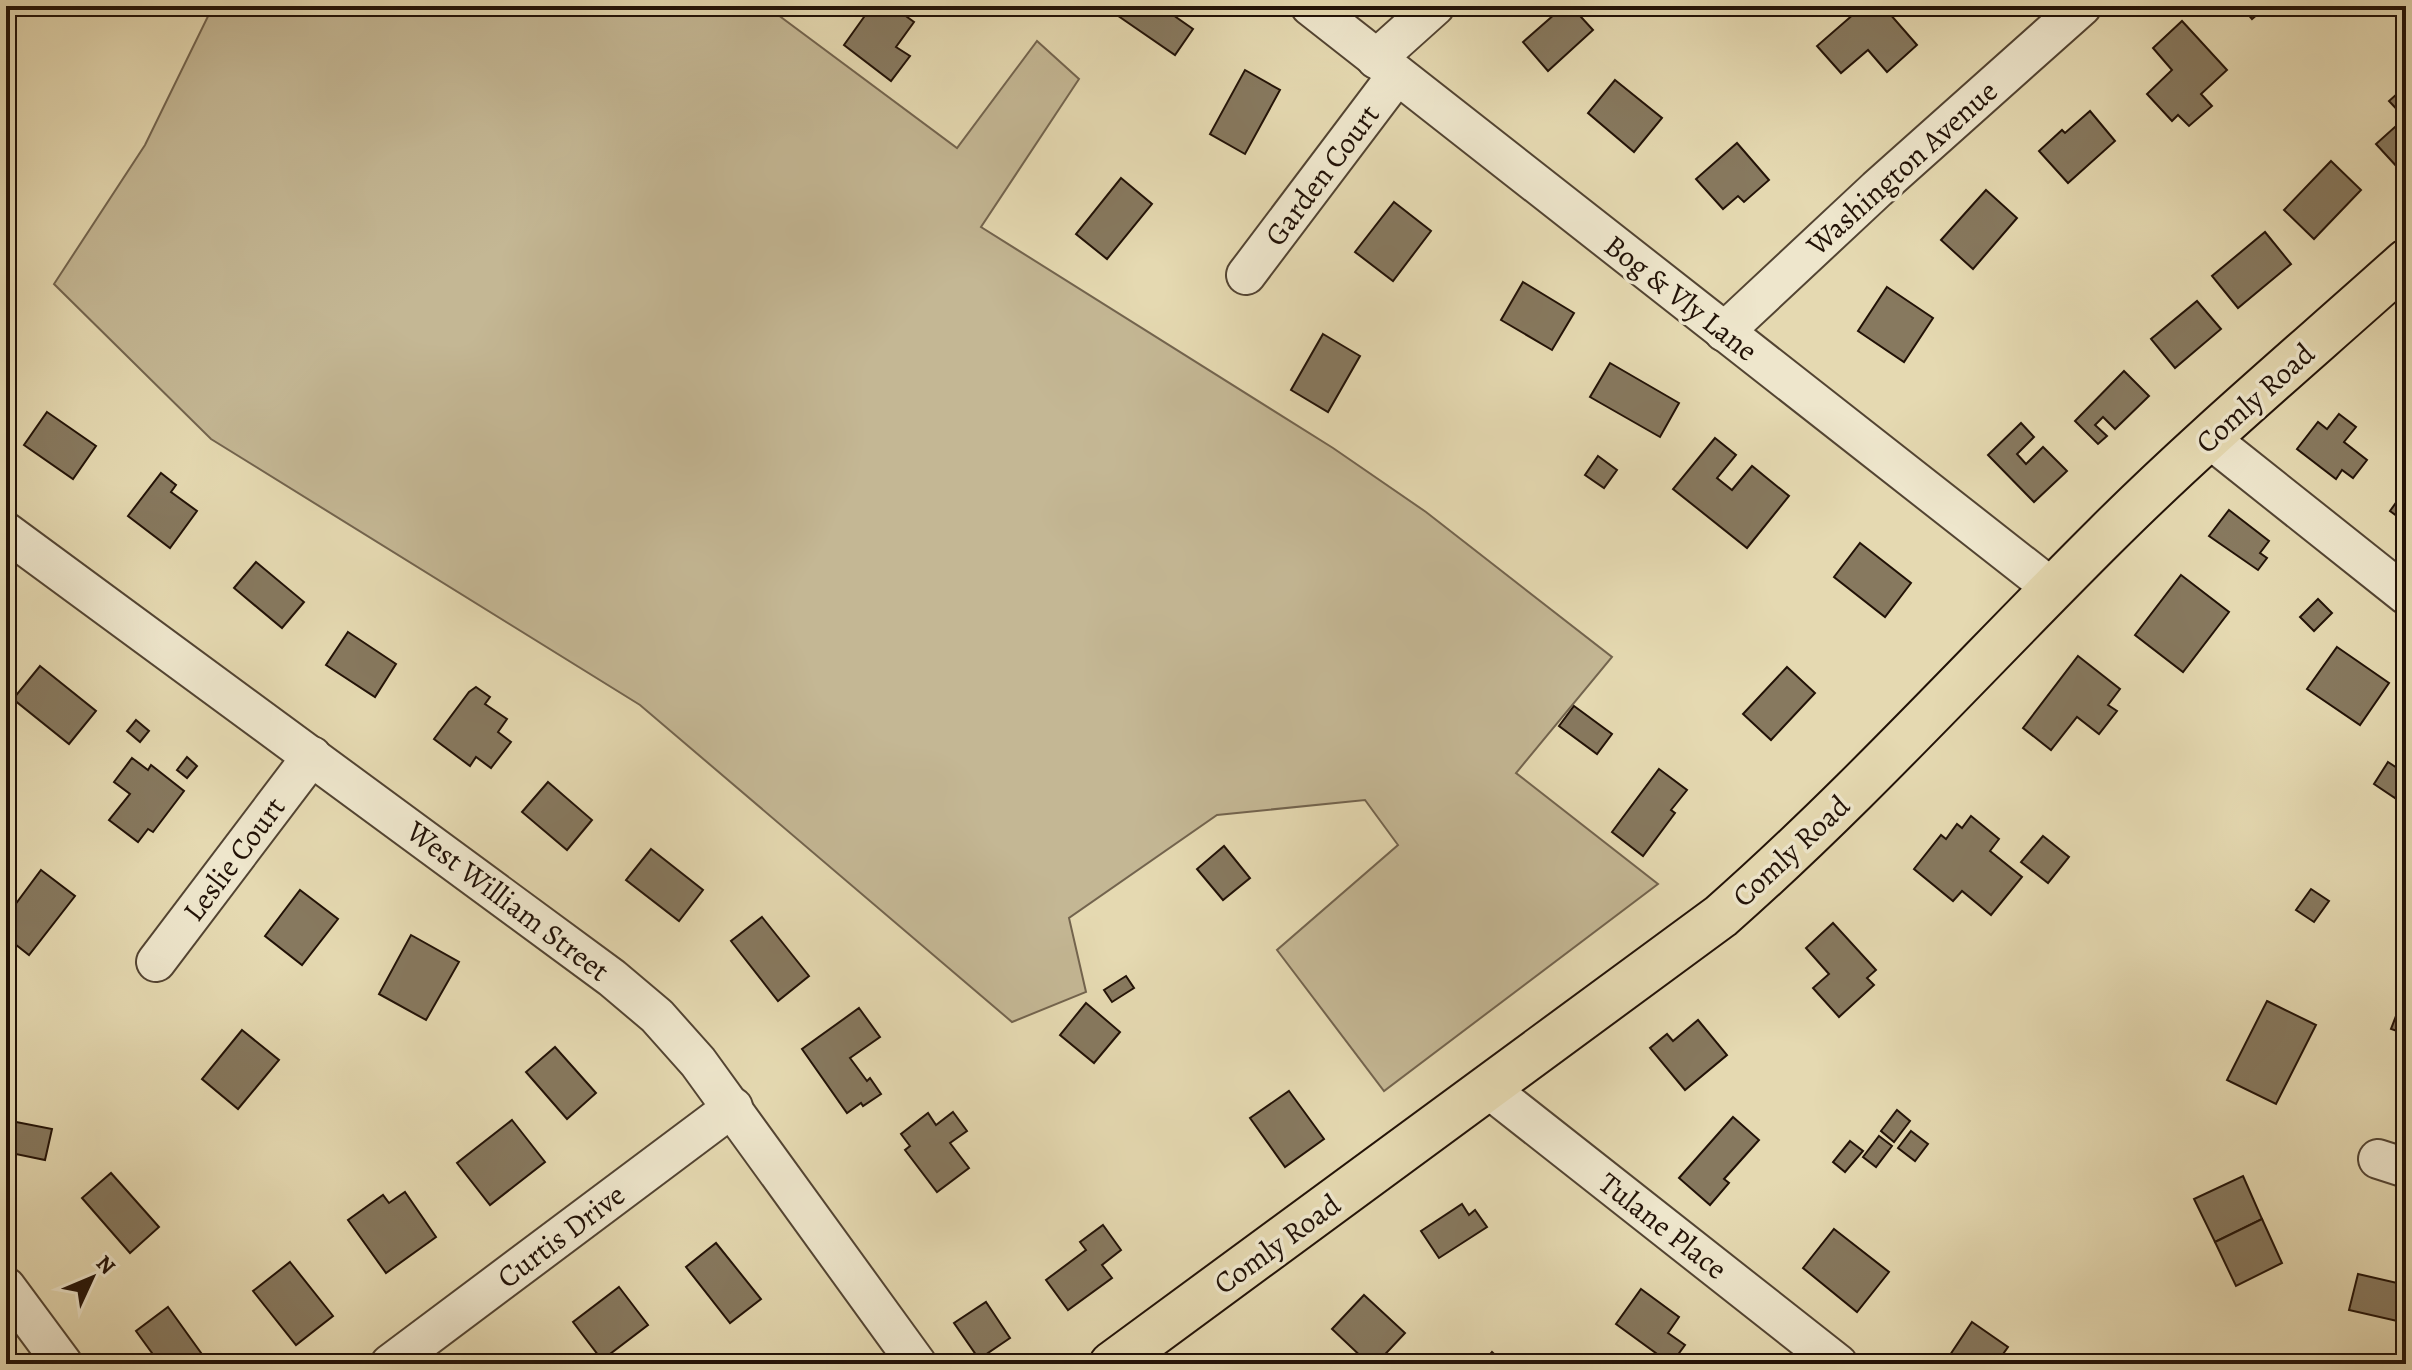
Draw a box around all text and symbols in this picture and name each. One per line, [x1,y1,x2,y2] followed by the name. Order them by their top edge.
[1797,71,2006,265] street label: Washington Avenue
[1256,96,1388,254] street label: Garden Court
[1596,226,1766,370] street label: Bog & Vly Lane
[2187,333,2324,462] street label: Comly Road
[1724,786,1859,916] street label: Comly Road
[174,788,294,930] street label: Leslie Court
[398,811,618,990] street label: West William Street
[1591,1163,1735,1289] street label: Tulane Place
[489,1175,633,1297] street label: Curtis Drive
[1206,1184,1349,1303] street label: Comly Road
[52,1238,132,1318] north arrow
[89,1249,122,1281] text: N

